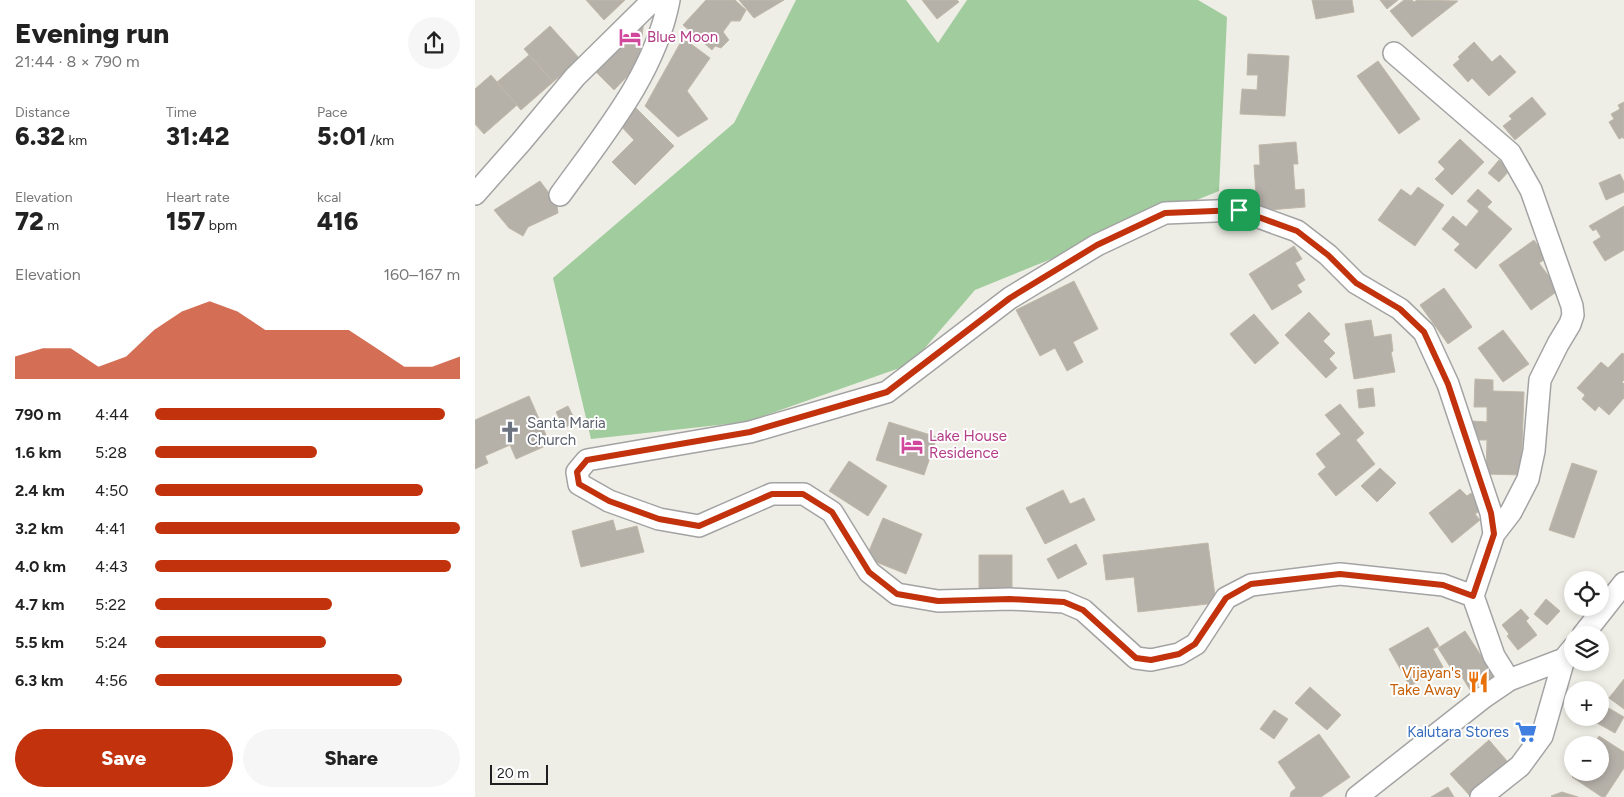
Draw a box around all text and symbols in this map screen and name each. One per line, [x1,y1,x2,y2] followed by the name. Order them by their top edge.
[15,16,169,50] text: Evening run
[408,17,460,69] button: share
[617,24,643,50] hotel icon: Blue Moon
[647,28,718,46] place label: Blue Moon
[15,52,140,71] text: 21:44 · 8 × 790 m
[15,104,70,121] text: Distance
[166,104,197,121] text: Time
[317,104,347,121] text: Pace
[15,121,65,151] text: 6.32
[166,121,229,151] text: 31:42
[317,121,367,151] text: 5:01
[65,132,87,149] text: km
[367,132,394,149] text: /km
[15,189,73,206] text: Elevation
[166,189,230,206] text: Heart rate
[317,189,341,206] text: kcal
[1218,189,1260,231] pin
[1225,196,1253,224] icon: arrive
[15,206,44,236] text: 72
[166,206,205,236] text: 157
[317,206,358,236] text: 416
[44,217,59,234] text: m
[205,217,237,234] text: bpm
[15,265,81,284] text: Elevation
[383,265,460,284] text: 160–167 m
[15,405,61,424] text: 790 m
[95,405,129,424] text: 4:44
[527,414,606,449] place label: Santa Maria Church
[497,419,523,445] church icon: Santa Maria Church
[929,427,1007,462] place label: Lake House Residence
[899,432,925,458] hotel icon: Lake House Residence
[15,443,61,462] text: 1.6 km
[95,443,127,462] text: 5:28
[15,481,65,500] text: 2.4 km
[95,481,128,500] text: 4:50
[15,519,64,538] text: 3.2 km
[95,519,126,538] text: 4:41
[15,557,66,576] text: 4.0 km
[95,557,128,576] text: 4:43
[1564,571,1609,781] map controls
[1564,571,1609,616] button: locate
[15,595,64,614] text: 4.7 km
[95,595,126,614] text: 5:22
[1564,626,1609,671] button: layers
[15,633,64,652] text: 5.5 km
[95,633,127,652] text: 5:24
[1390,664,1461,699] place label: Vijayan's Take Away
[1465,669,1491,695] restaurant icon: Vijayan's Take Away
[15,671,64,690] text: 6.3 km
[95,671,127,690] text: 4:56
[1564,681,1609,726] button: +
[1513,719,1539,745] supermarket icon: Kalutara Stores
[1407,723,1509,741] place label: Kalutara Stores
[15,729,233,787] button: Save
[243,729,460,787] button: Share
[1564,736,1609,781] button: −
[490,762,547,785] scale bar
[497,765,529,782] text: 20 m

